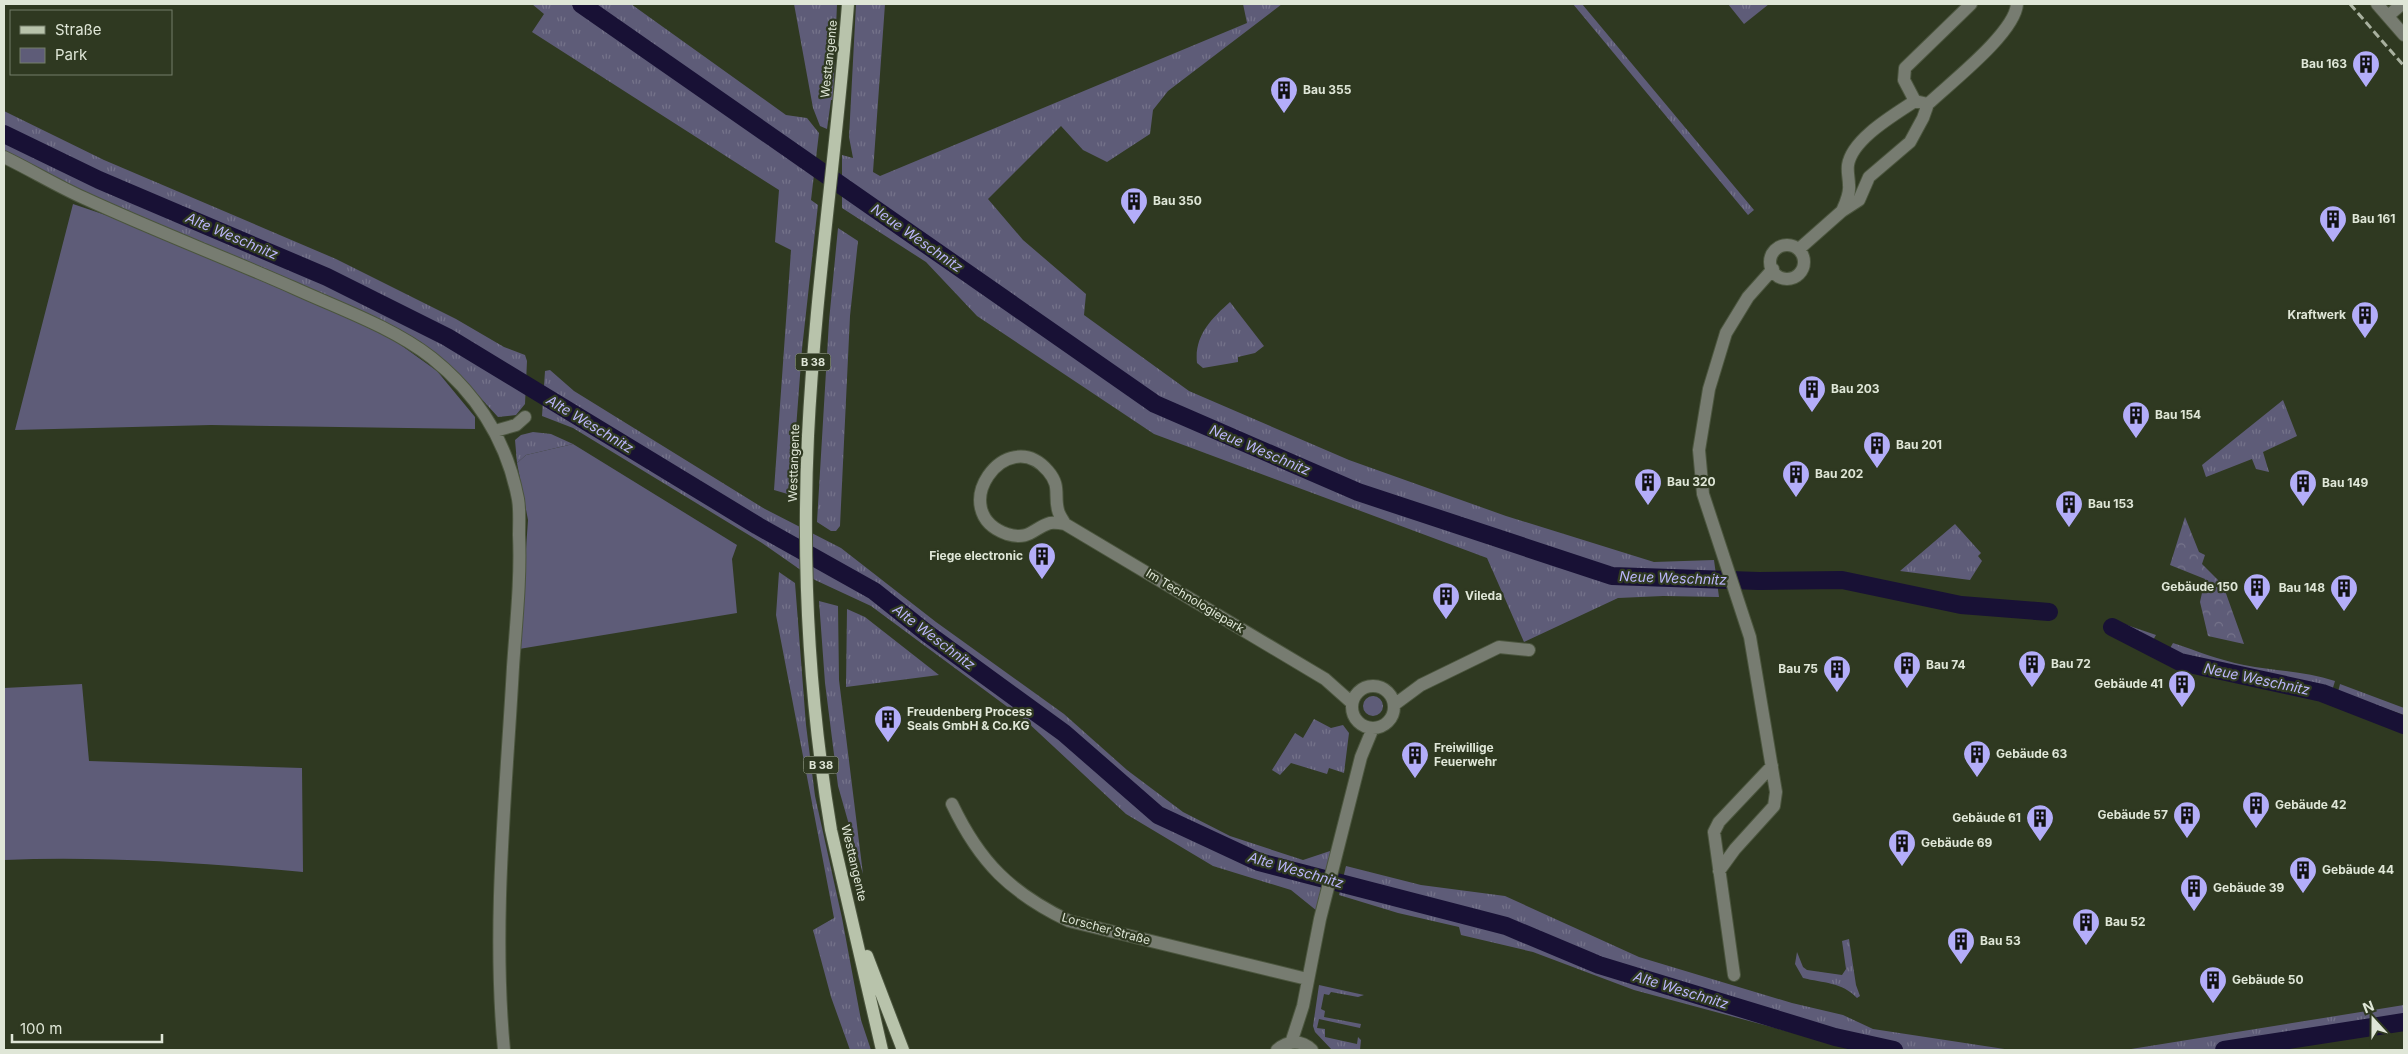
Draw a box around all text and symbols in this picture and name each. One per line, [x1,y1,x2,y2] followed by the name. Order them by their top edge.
[10,10,172,75] legend
[817,19,840,99] street label: Westtangente
[55,20,102,39] text: Straße
[55,45,88,64] text: Park
[2351,49,2381,88] building icon: Bau 163
[2301,56,2347,71] place label: Bau 163
[1269,75,1299,114] building icon: Bau 355
[1303,82,1352,97] place label: Bau 355
[1119,186,1149,225] building icon: Bau 350
[1153,193,1202,208] place label: Bau 350
[868,200,966,276] water label: Neue Weschnitz
[2318,204,2348,243] building icon: Bau 161
[183,208,281,263] water label: Alte Weschnitz
[2352,211,2395,226] place label: Bau 161
[2350,300,2380,339] building icon: Kraftwerk
[2288,307,2346,322] place label: Kraftwerk
[796,354,830,371] road number: B 38
[1797,374,1827,413] building icon: Bau 203
[1831,381,1880,396] place label: Bau 203
[543,390,637,456] water label: Alte Weschnitz
[2121,400,2151,439] building icon: Bau 154
[2155,407,2201,422] place label: Bau 154
[1207,421,1313,479] water label: Neue Weschnitz
[785,424,802,502] street label: Westtangente
[1862,430,1892,469] building icon: Bau 201
[1896,437,1942,452] place label: Bau 201
[1781,459,1811,498] building icon: Bau 202
[1815,466,1863,481] place label: Bau 202
[1633,467,1663,506] building icon: Bau 320
[2288,468,2318,507] building icon: Bau 149
[1667,474,1716,489] place label: Bau 320
[2322,475,2369,490] place label: Bau 149
[2054,489,2084,528] building icon: Bau 153
[2088,496,2134,511] place label: Bau 153
[1027,541,1057,580] building icon: Fiege electronic
[929,548,1023,563] place label: Fiege electronic
[1143,565,1247,636] street label: Im Technologiepark
[1619,567,1727,588] water label: Neue Weschnitz
[2242,572,2272,611] building icon: Gebäude 150
[2329,573,2359,612] building icon: Bau 148
[2161,579,2238,594] place label: Gebäude 150
[2279,580,2325,595] place label: Bau 148
[1431,581,1461,620] building icon: Vileda
[1465,588,1502,603] place label: Vileda
[889,600,979,673] water label: Alte Weschnitz
[2017,649,2047,688] building icon: Bau 72
[1892,650,1922,689] building icon: Bau 74
[1822,654,1852,693] building icon: Bau 75
[2051,656,2091,671] place label: Bau 72
[1926,657,1966,672] place label: Bau 74
[2203,659,2312,698] water label: Neue Weschnitz
[1778,661,1818,676] place label: Bau 75
[2167,669,2197,708] building icon: Gebäude 41
[2094,676,2163,691] place label: Gebäude 41
[873,704,903,743] building icon: Freudenberg Process Seals GmbH & Co.KG
[907,704,1033,733] place label: Freudenberg Process Seals GmbH & Co.KG
[1962,739,1992,778] building icon: Gebäude 63
[1400,740,1430,779] building icon: Freiwillige Feuerwehr
[1434,740,1497,769] place label: Freiwillige Feuerwehr
[1996,746,2068,761] place label: Gebäude 63
[804,756,838,774] road number: B 38
[2241,790,2271,829] building icon: Gebäude 42
[2275,797,2347,812] place label: Gebäude 42
[2172,800,2202,839] building icon: Gebäude 57
[2025,803,2055,842] building icon: Gebäude 61
[2098,807,2168,822] place label: Gebäude 57
[1952,810,2021,825] place label: Gebäude 61
[838,823,871,903] street label: Westtangente
[1887,828,1917,867] building icon: Gebäude 69
[1921,835,1993,850] place label: Gebäude 69
[1245,847,1346,891] water label: Alte Weschnitz
[2288,855,2318,894] building icon: Gebäude 44
[2322,862,2394,877] place label: Gebäude 44
[2179,873,2209,912] building icon: Gebäude 39
[2213,880,2285,895] place label: Gebäude 39
[2071,907,2101,946] building icon: Bau 52
[1060,910,1152,948] street label: Lorscher Straße
[2105,914,2145,929] place label: Bau 52
[1946,926,1976,965] building icon: Bau 53
[1980,933,2021,948] place label: Bau 53
[2198,965,2228,1004] building icon: Gebäude 50
[1631,967,1731,1012] water label: Alte Weschnitz
[2232,972,2304,987] place label: Gebäude 50
[2348,994,2398,1044] north arrow
[2360,997,2376,1016] text: N
[12,1012,162,1044] scale bar
[20,1019,62,1038] text: 100 m

